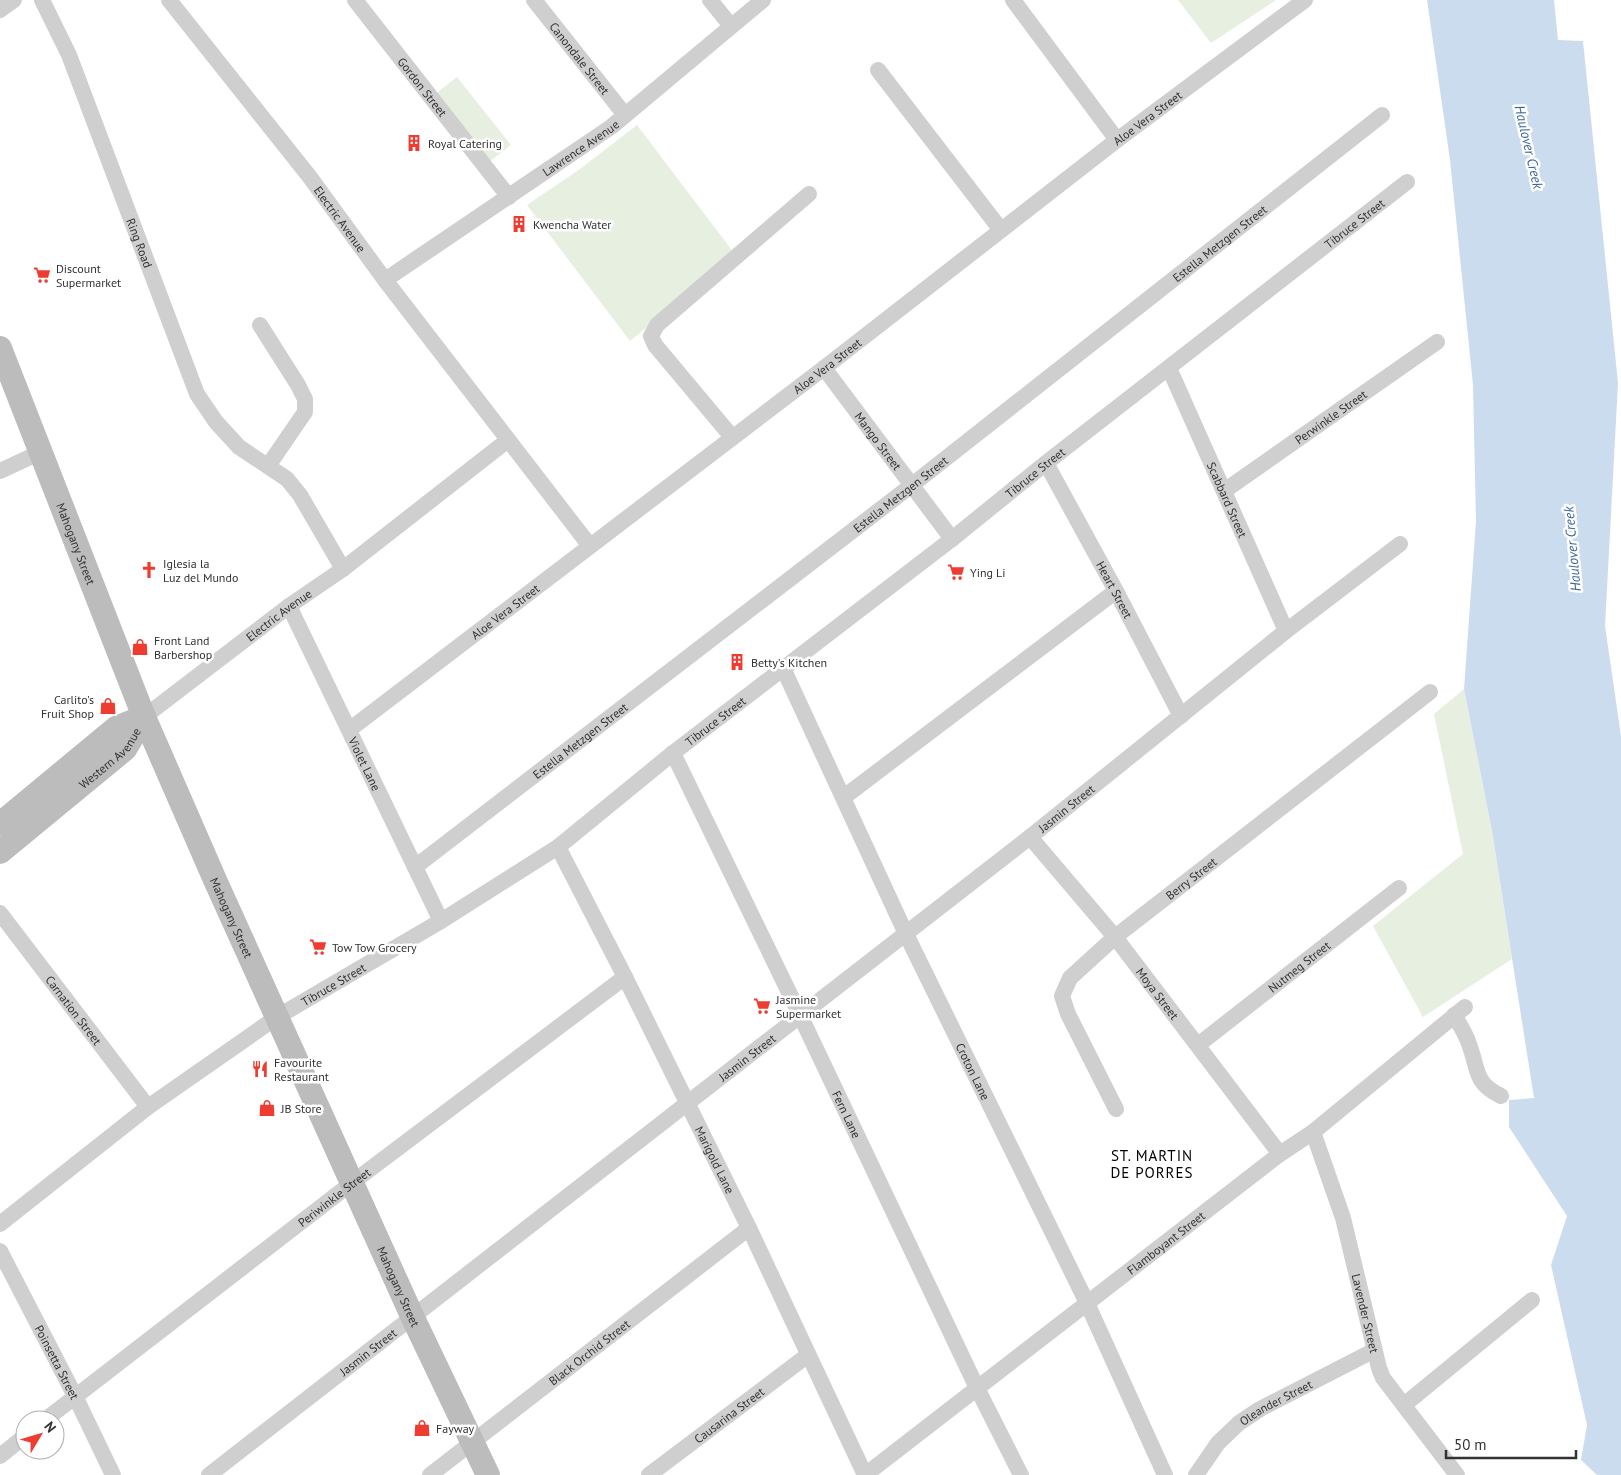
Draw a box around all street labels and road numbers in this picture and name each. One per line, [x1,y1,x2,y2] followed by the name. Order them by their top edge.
[547,19,613,97] street label: Canondale Street
[395,54,451,119] street label: Gordon Street
[1110,87,1185,148] street label: Aloe Vera Street
[539,116,622,179] street label: Lawrence Avenue
[311,183,369,255] street label: Electric Avenue
[1321,195,1387,251] street label: Tibruce Street
[1169,201,1269,285] street label: Estella Metzgen Street
[124,216,156,270] street label: Ring Road
[790,335,864,397] street label: Aloe Vera Street
[1292,386,1369,447] street label: Perwinkle Street
[852,409,905,473] street label: Mango Street
[1002,444,1068,501] street label: Tibruce Street
[850,453,950,535] street label: Estella Metzgen Street
[1204,459,1251,540] street label: Scabbard Street
[54,501,99,587] street label: Mahogany Street
[1093,558,1136,621] street label: Heart Street
[468,580,542,642] street label: Aloe Vera Street
[243,585,314,644] street label: Electric Avenue
[682,693,748,749] street label: Tibruce Street
[529,699,630,781] street label: Estella Metzgen Street
[76,725,144,792] street label: Western Avenue
[345,733,384,793] street label: Violet Lane
[1034,781,1097,836] street label: Jasmin Street
[1162,854,1219,903] street label: Berry Street
[207,875,257,960] street label: Mahogany Street
[1265,937,1333,995] street label: Nutmeg Street
[298,959,368,1009] street label: Tibruce Street
[1133,964,1182,1022] street label: Moya Street
[43,972,105,1048] street label: Carnation Street
[714,1030,778,1085] street label: Jasmin Street
[953,1040,994,1102] street label: Croton Lane
[829,1088,865,1140] street label: Fern Lane
[692,1123,738,1196] street label: Marigold Lane
[295,1164,373,1230] street label: Periwinkle Street
[1124,1208,1207,1277] street label: Flamboyant Street
[374,1244,424,1329] street label: Mahogany Street
[1349,1272,1383,1354] street label: Lavender Street
[545,1316,632,1388] street label: Black Orchid Street
[32,1322,83,1402] street label: Poinsetta Street
[335,1325,399,1379] street label: Jasmin Street
[1236,1376,1315,1428] street label: Oleander Street
[691,1384,767,1446] street label: Causarina Street

